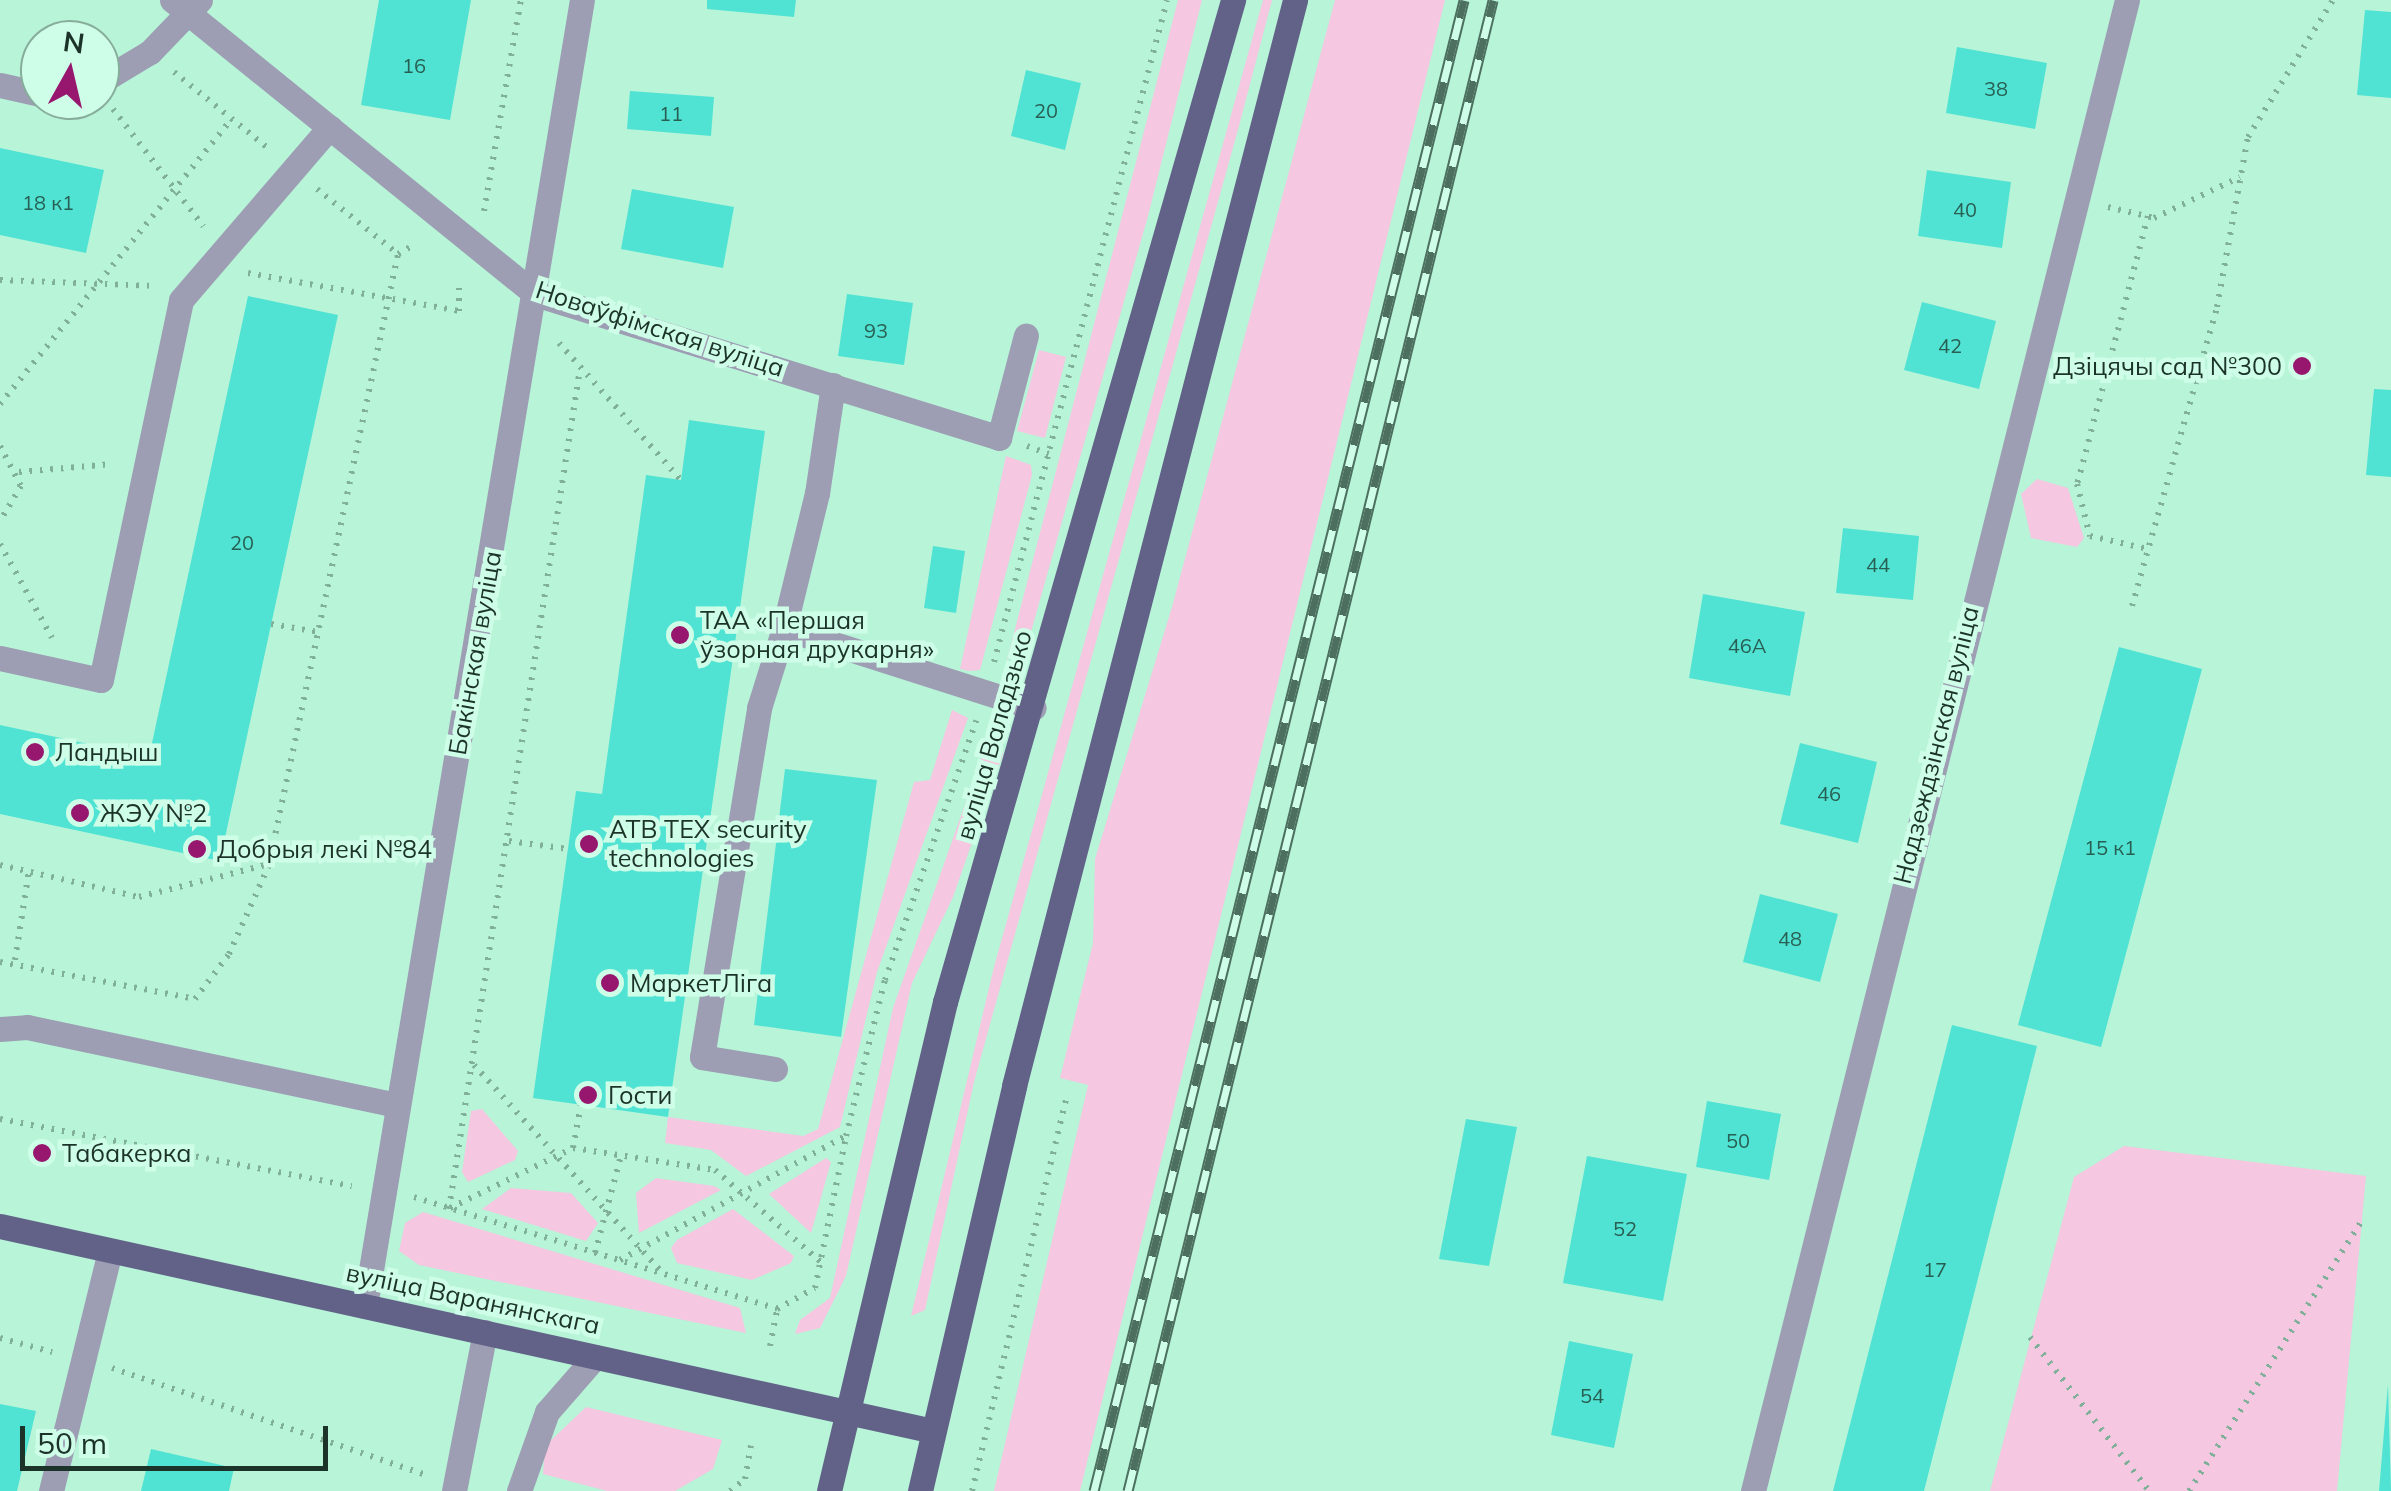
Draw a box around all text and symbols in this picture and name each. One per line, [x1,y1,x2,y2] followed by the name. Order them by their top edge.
[20,20,120,120] north arrow
[61,23,87,61] text: N
[402,53,426,77] house number: 16
[1984,76,2008,100] house number: 38
[1034,98,1058,122] house number: 20
[659,101,683,125] house number: 11
[22,190,74,214] house number: 18 к1
[1953,197,1977,221] house number: 40
[532,275,788,383] street label: Новаўфімская вуліца
[864,318,888,342] house number: 93
[1938,333,1962,357] house number: 42
[2053,351,2282,381] place label: Дзіцячы сад №300
[2291,355,2313,377] marker: Дзіцячы сад №300
[230,530,254,554] house number: 20
[442,549,508,757] street label: Бакінская вуліца
[1866,552,1890,576] house number: 44
[1887,603,1985,887] street label: Надзеждзінская вуліца
[700,606,934,665] place label: ТАА «Першая ўзорная друкарня»
[669,624,691,646] marker: ТАА «Першая ўзорная друкарня»
[950,627,1038,843] street label: вуліца Валадзько
[1728,633,1766,657] house number: 46А
[55,737,158,767] place label: Ландыш
[24,741,46,763] marker: Ландыш
[1817,781,1841,805] house number: 46
[100,798,207,828] place label: ЖЭУ №2
[69,802,91,824] marker: ЖЭУ №2
[609,815,807,874] place label: ATB TEX security technologies
[578,833,600,855] marker: ATB TEX security technologies
[217,834,432,864] place label: Добрыя лекі №84
[2084,835,2136,859] house number: 15 к1
[186,838,208,860] marker: Добрыя лекі №84
[1778,926,1802,950] house number: 48
[630,968,772,998] place label: МаркетЛіга
[599,972,621,994] marker: МаркетЛіга
[608,1080,672,1110] place label: Гости
[577,1084,599,1106] marker: Гости
[1726,1128,1750,1152] house number: 50
[62,1138,191,1168] place label: Табакерка
[31,1142,53,1164] marker: Табакерка
[1613,1216,1637,1240] house number: 52
[343,1257,603,1341] street label: вуліца Варанянскага
[1923,1257,1947,1281] house number: 17
[1580,1383,1604,1407] house number: 54
[25,1406,332,1468] scale bar
[37,1424,107,1462] text: 50 m

